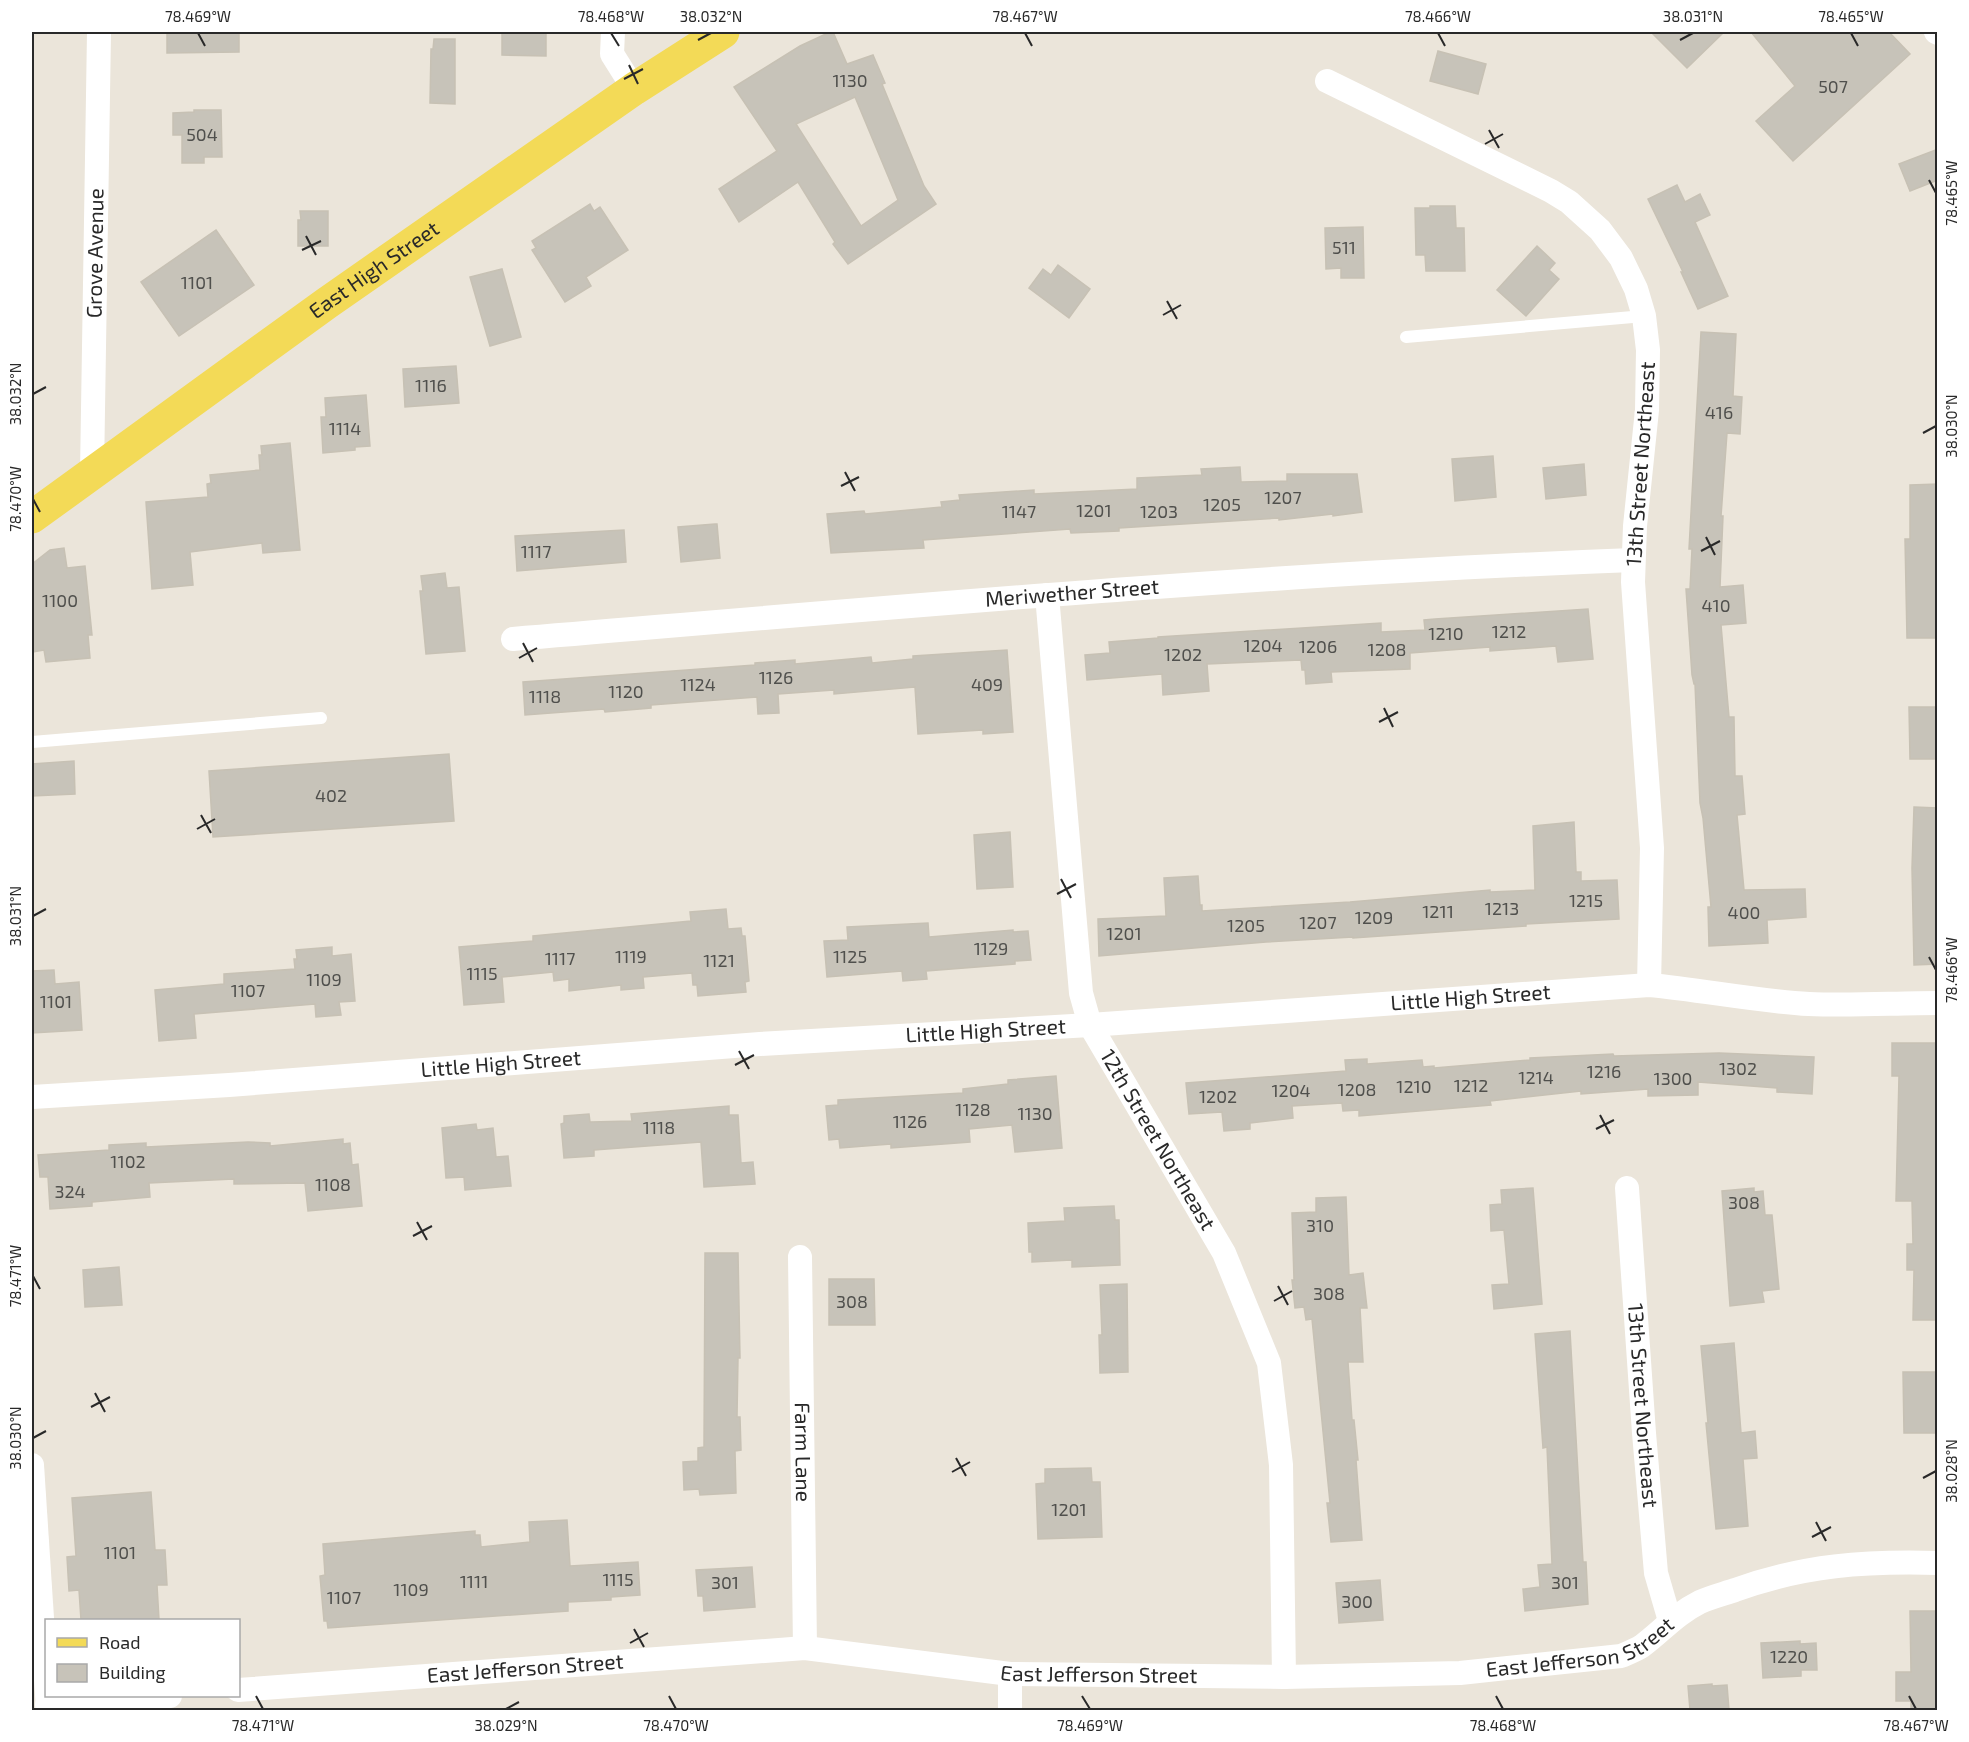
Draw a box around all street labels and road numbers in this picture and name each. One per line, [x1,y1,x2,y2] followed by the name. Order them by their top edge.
[80,188,108,318] street label: Grove Avenue
[303,215,443,323] street label: East High Street
[1620,361,1659,567] street label: 13th Street Northeast
[984,573,1160,611] street label: Meriwether Street
[1389,978,1551,1014] street label: Little High Street
[905,1012,1066,1047] street label: Little High Street
[420,1044,582,1081] street label: Little High Street
[1096,1044,1222,1234] street label: 12th Street Northeast
[1624,1302,1664,1509] street label: 13th Street Northeast
[791,1402,817,1502] street label: Farm Lane
[1485,1611,1678,1681] street label: East Jefferson Street
[426,1647,624,1687] street label: East Jefferson Street
[999,1659,1197,1687] street label: East Jefferson Street

